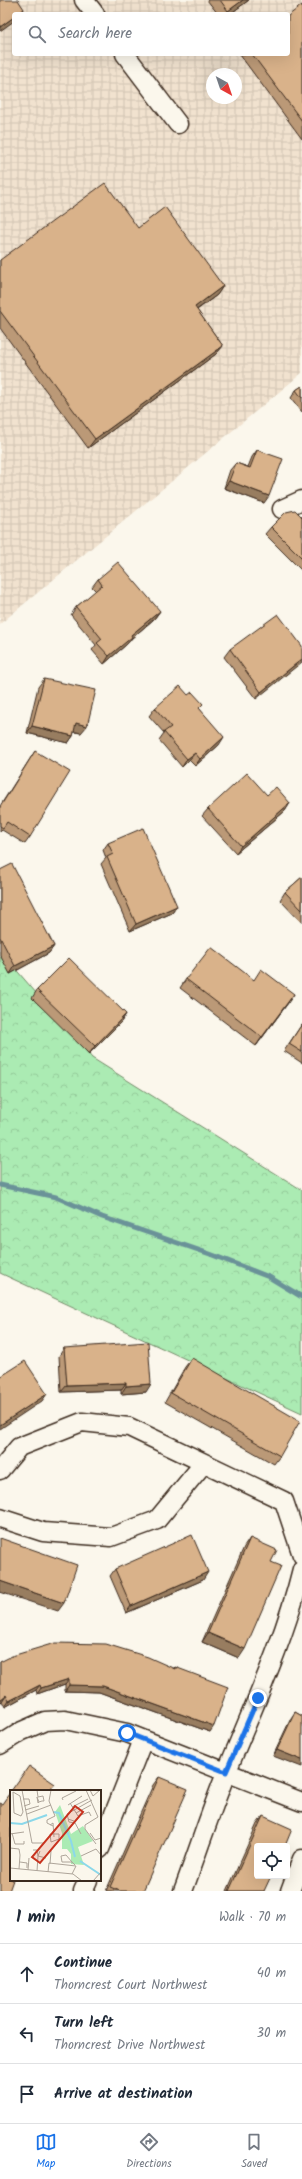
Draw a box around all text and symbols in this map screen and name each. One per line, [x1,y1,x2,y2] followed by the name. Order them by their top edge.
[12,12,290,56] search box
[58,22,132,46] text: Search here
[26,23,48,45] icon: search
[206,68,242,104] north arrow
[249,1689,267,1707] route end
[118,1724,136,1742] route start
[10,1790,101,1881] inset map
[254,1843,290,1879] map controls
[254,1843,290,1879] button: locate
[16,1904,55,1931] text: 1 min
[219,1907,286,1928] text: Walk · 70 m
[54,1951,112,1975] text: Continue
[16,1963,38,1985] icon: ahead
[257,1963,286,1984] text: 40 m
[54,1975,207,1996] text: Thorncrest Court Northwest
[54,2011,114,2035] text: Turn left
[16,2023,38,2045] icon: left
[257,2023,286,2044] text: 30 m
[54,2035,205,2056] text: Thorncrest Drive Northwest
[54,2082,193,2106] text: Arrive at destination
[16,2083,38,2105] icon: arrive
[35,2131,57,2173] tab: Map
[126,2131,172,2173] tab: Directions
[241,2131,267,2173] tab: Saved

